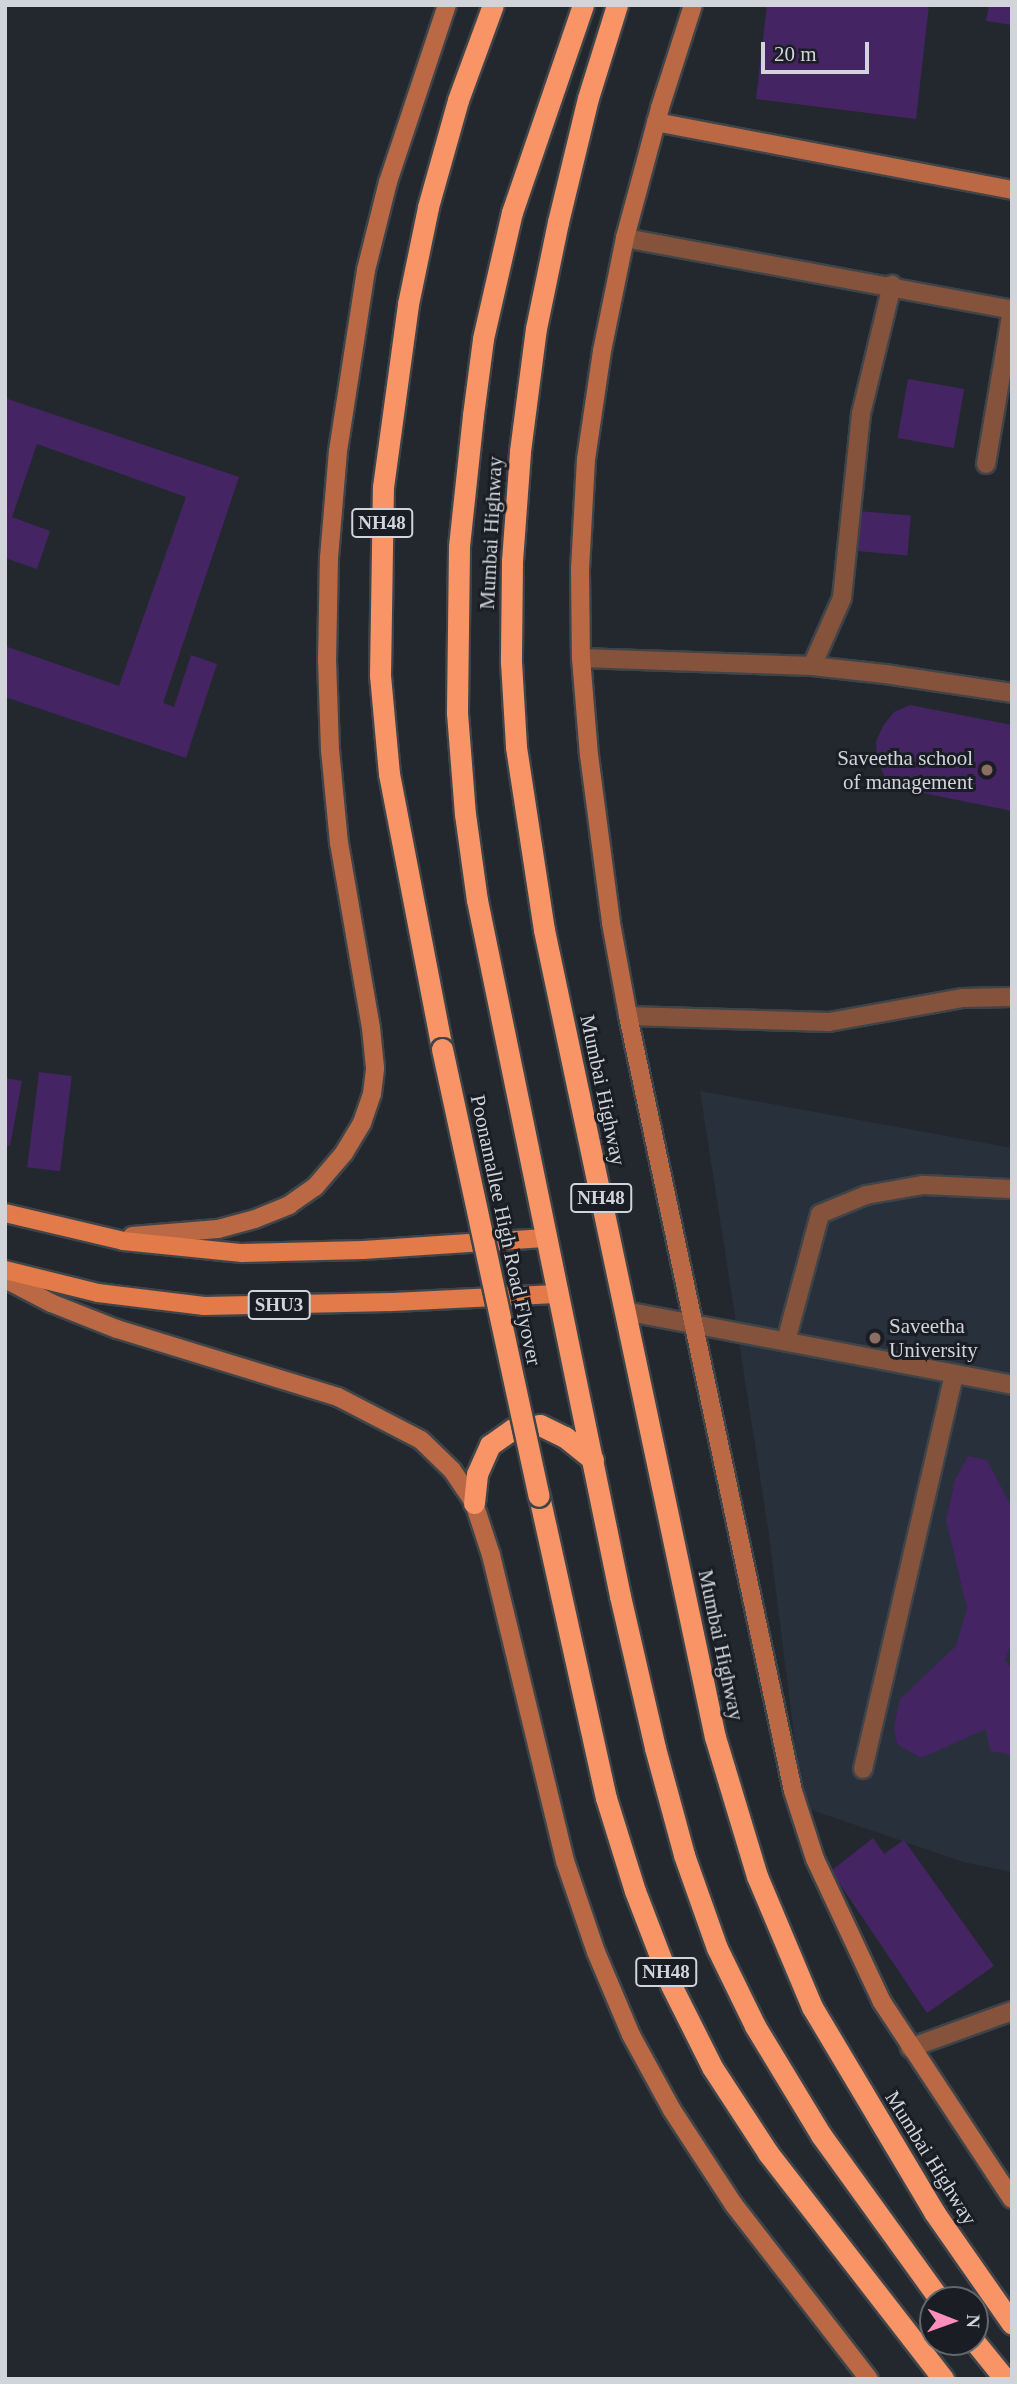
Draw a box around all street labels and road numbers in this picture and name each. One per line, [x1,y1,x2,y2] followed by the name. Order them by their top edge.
[474,456,508,610] street label: Mumbai Highway
[350,508,414,538] road number: NH48
[575,1012,631,1168] street label: Mumbai Highway
[465,1092,547,1368] street label: Poonamallee High Road Flyover
[570,1182,632,1214] road number: NH48
[247,1289,310,1320] road number: SHU3
[693,1567,749,1723] street label: Mumbai Highway
[634,1956,698,1988] road number: NH48
[880,2086,982,2230] street label: Mumbai Highway

